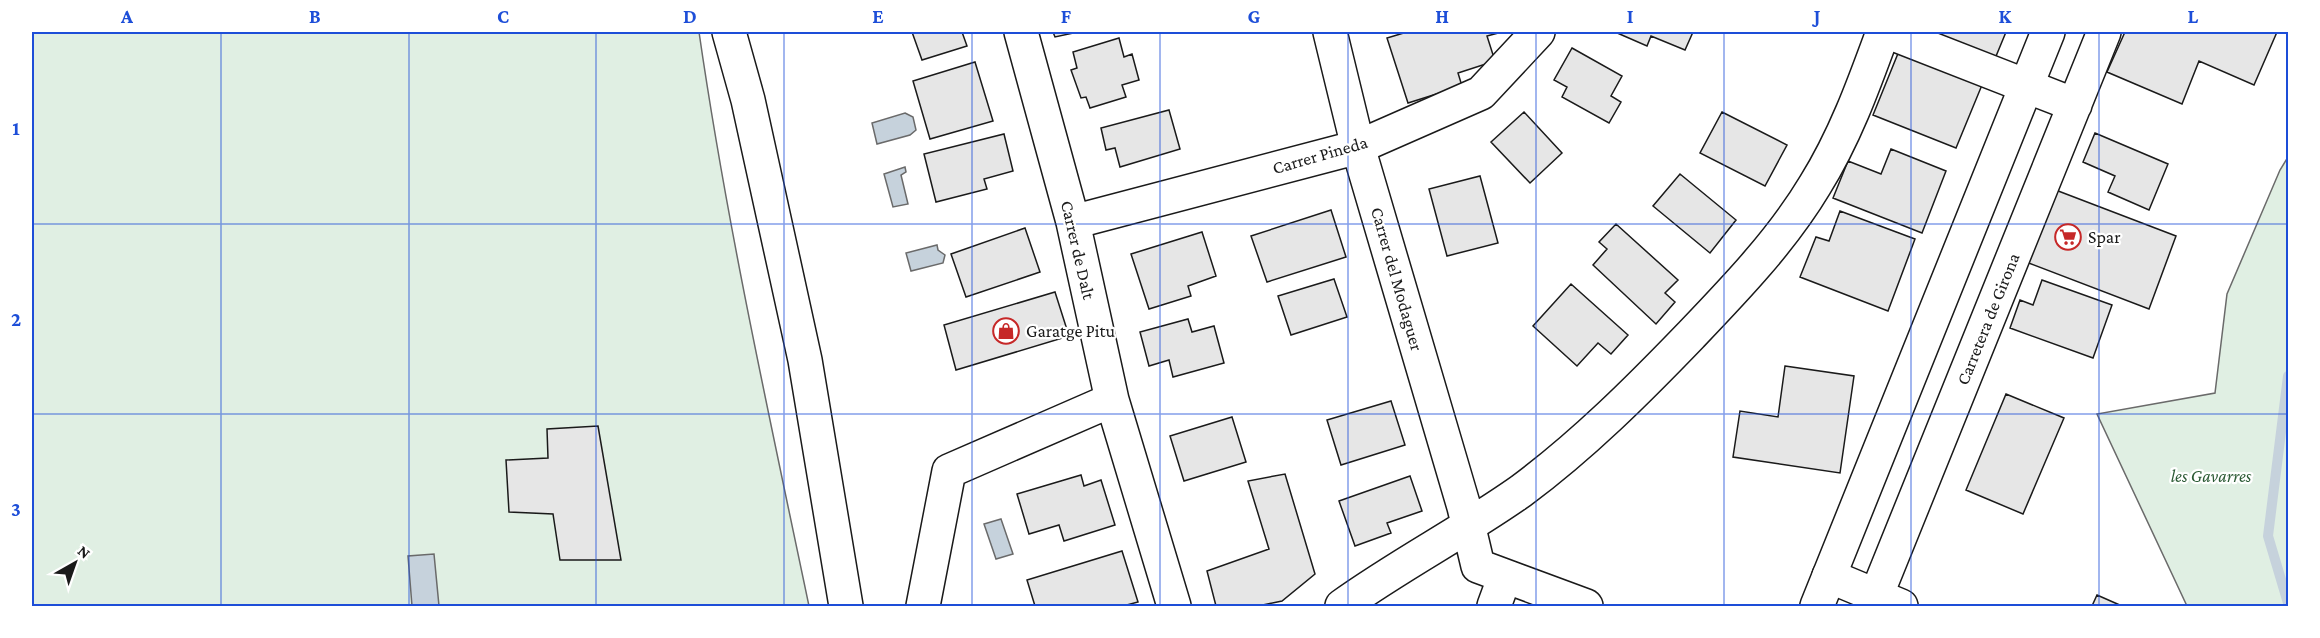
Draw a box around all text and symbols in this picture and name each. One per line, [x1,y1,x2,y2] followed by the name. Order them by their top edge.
[120,5,134,27] text: A
[309,5,321,27] text: B
[497,5,509,27] text: C
[683,5,697,27] text: D
[872,5,884,27] text: E
[1061,5,1072,27] text: F
[1248,5,1261,27] text: G
[1435,5,1449,27] text: H
[1627,5,1634,27] text: I
[1812,5,1821,27] text: J
[1999,5,2013,27] text: K
[2188,5,2199,27] text: L
[12,117,20,139] text: 1
[1270,132,1370,178] street label: Carrer Pineda
[1057,199,1099,302] street label: Carrer de Dalt
[1367,205,1427,354] street label: Carrer del Modaguer
[2053,222,2083,252] supermarket icon: Spar
[2088,227,2121,247] place label: Spar
[1952,250,2024,388] street label: Carretera de Girona
[11,308,21,330] text: 2
[991,316,1021,346] shop icon: Garatge Pitu
[1026,321,1116,341] place label: Garatge Pitu
[2171,466,2252,486] park label: les Gavarres
[11,498,21,520] text: 3
[45,533,105,593] north arrow
[75,542,94,562] text: N

